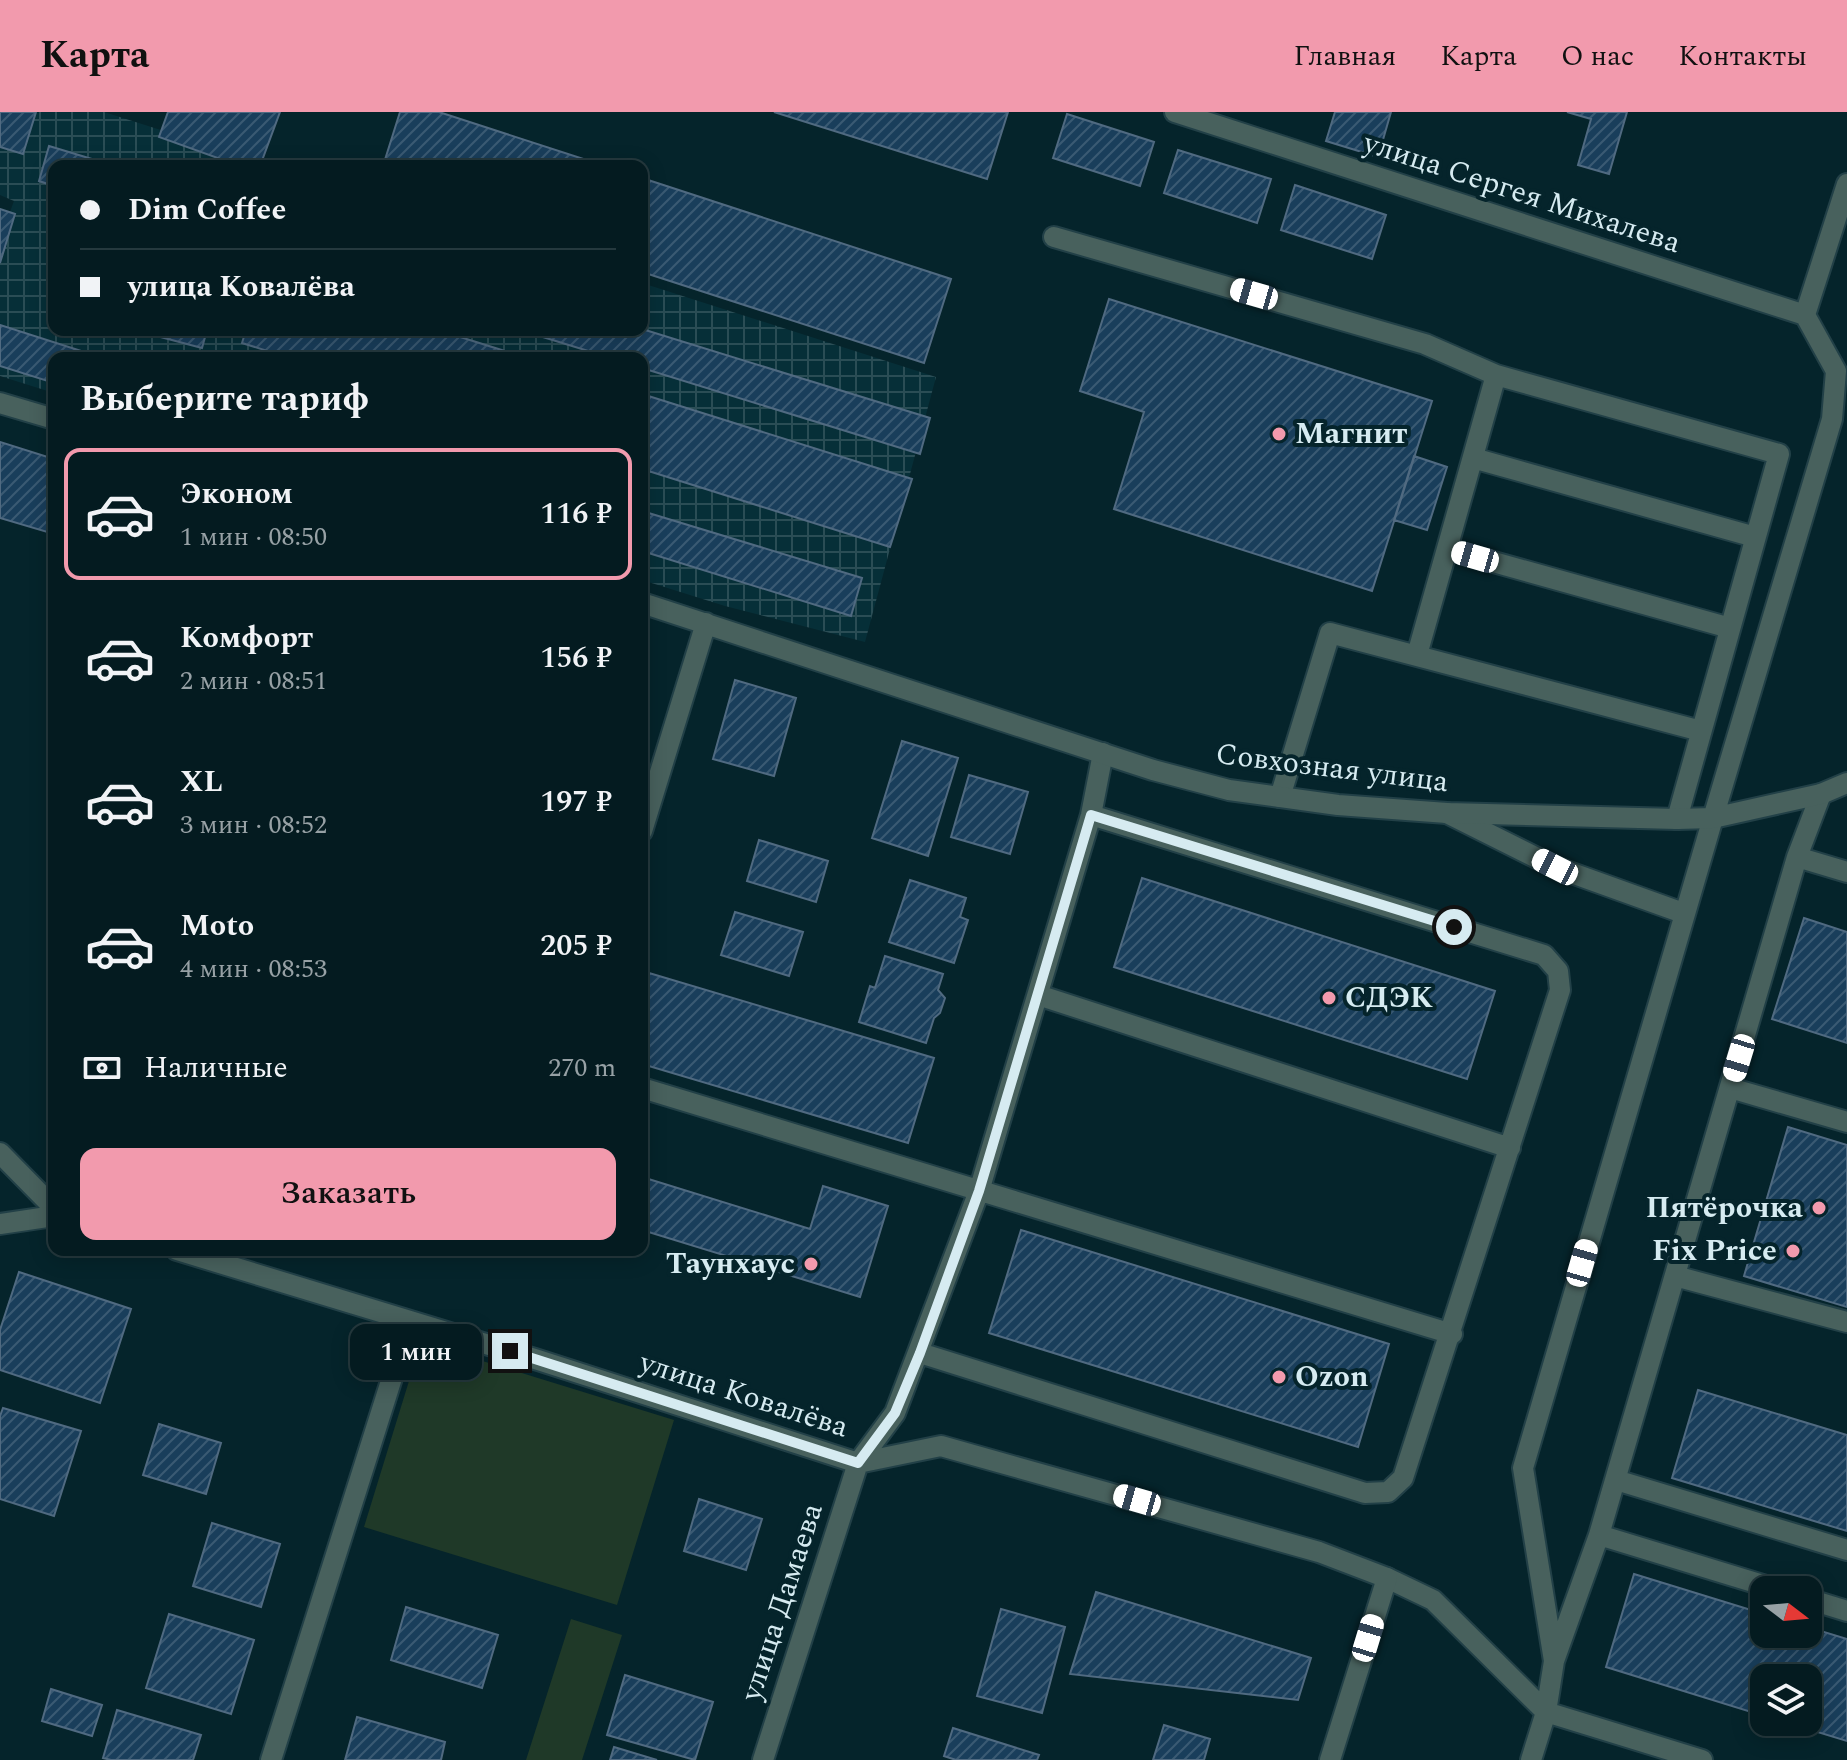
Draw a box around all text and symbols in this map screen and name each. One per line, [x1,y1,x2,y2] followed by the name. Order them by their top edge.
[40,27,150,85] text: Карта
[1294,35,1396,78] text: Главная
[1440,35,1517,78] text: Карта
[1561,35,1634,78] text: О нас
[1678,35,1807,78] text: Контакты
[1357,120,1687,266] street label: улица Сергея Михалева
[128,187,286,233] text: Dim Coffee
[128,264,355,310] text: улица Ковалёва
[1228,276,1280,312] car
[80,372,369,427] text: Выберите тариф
[1295,411,1407,457] place label: Магнит
[1270,425,1288,443] marker: Магнит
[180,471,293,517] text: Эконом
[84,478,156,550] icon: car
[540,491,612,537] text: 116 ₽
[180,517,327,557] text: 1 мин · 08:50
[1449,539,1501,575] car
[180,615,313,661] text: Комфорт
[84,622,156,694] icon: car
[540,635,612,681] text: 156 ₽
[180,661,327,701] text: 2 мин · 08:51
[1213,731,1451,805] street label: Совхозная улица
[180,759,223,805] text: XL
[84,766,156,838] icon: car
[540,779,612,825] text: 197 ₽
[180,805,327,845] text: 3 мин · 08:52
[1528,845,1582,889] car
[180,903,254,949] text: Moto
[1436,909,1472,945] route start
[84,910,156,982] icon: car
[540,923,612,969] text: 205 ₽
[180,949,327,989] text: 4 мин · 08:53
[1345,975,1433,1021] place label: СДЭК
[1320,989,1338,1007] marker: СДЭК
[1721,1032,1757,1084] car
[144,1045,288,1091] text: Наличные
[80,1046,124,1090] icon: cash
[548,1048,616,1088] text: 270 m
[80,1148,616,1240] button: Заказать
[1646,1185,1804,1231] place label: Пятёрочка
[1810,1199,1828,1217] marker: Пятёрочка
[1652,1228,1777,1274] place label: Fix Price
[1564,1237,1600,1289] car
[666,1241,795,1287] place label: Таунхаус
[1784,1242,1802,1260] marker: Fix Price
[802,1255,820,1273] marker: Таунхаус
[350,1323,482,1379] callout: 1 мин
[380,1332,452,1372] text: 1 мин
[492,1333,528,1369] route end
[633,1339,855,1451] street label: улица Ковалёва
[1295,1354,1369,1400] place label: Ozon
[1270,1368,1288,1386] marker: Ozon
[1111,1482,1163,1518] car
[728,1497,836,1708] street label: улица Дамаева
[1750,1576,1822,1648] north arrow
[1750,1576,1822,1736] map controls
[1350,1612,1386,1664] car
[1750,1664,1822,1736] button: layers

